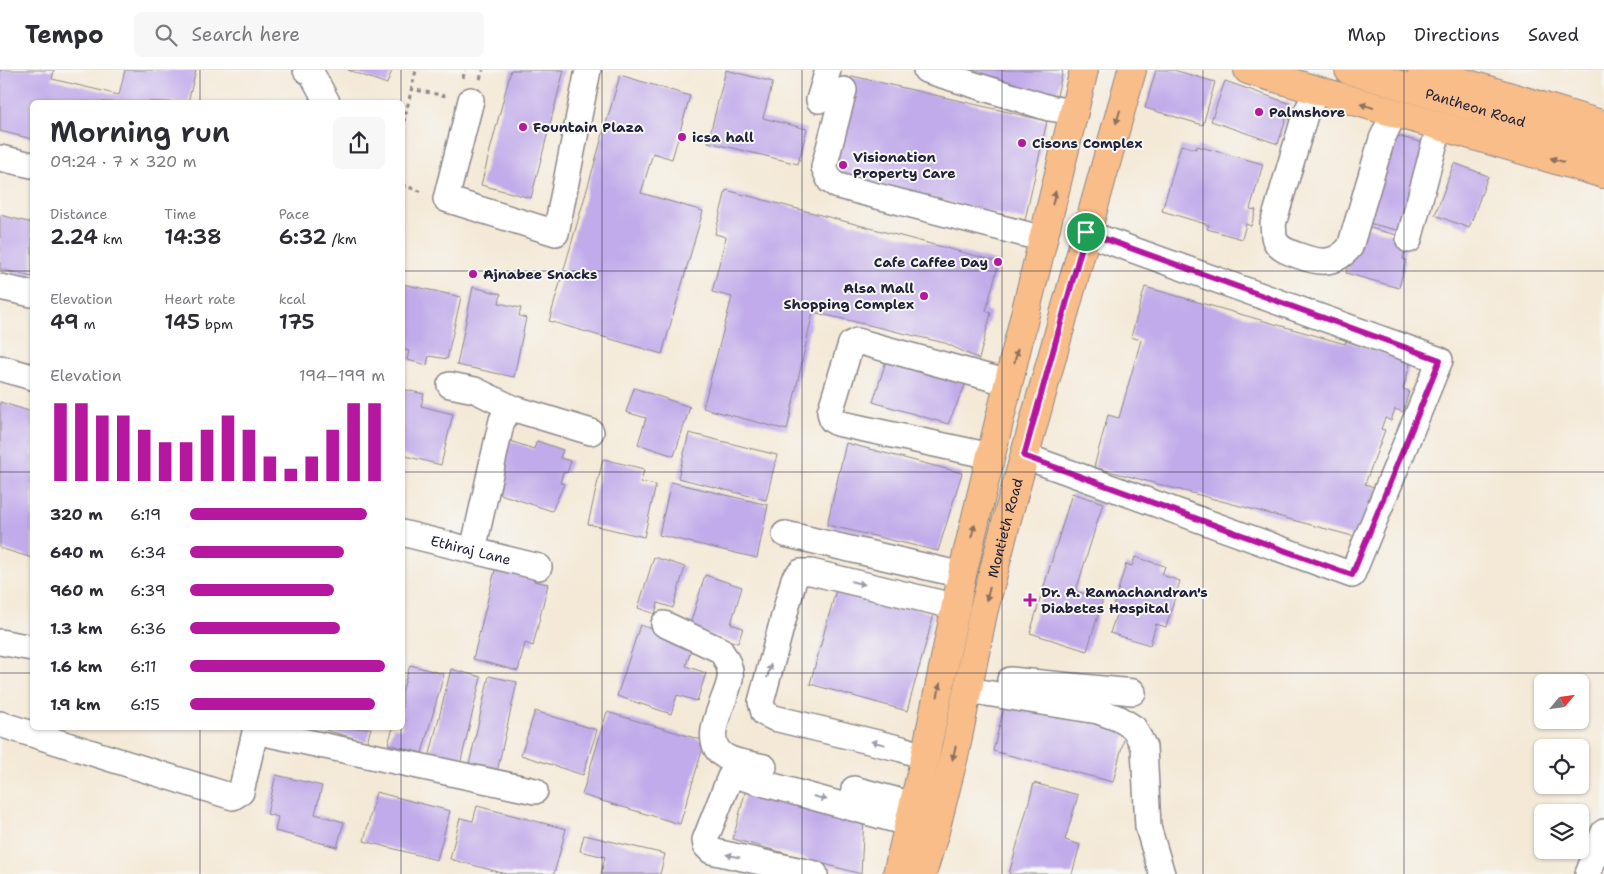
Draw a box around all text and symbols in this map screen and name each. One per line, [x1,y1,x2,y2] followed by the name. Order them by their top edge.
[134,12,484,57] search box
[25,19,104,51] text: Tempo
[152,21,180,49] icon: search
[192,22,300,47] text: Search here
[1348,23,1386,47] text: Map
[1414,23,1500,47] text: Directions
[1528,23,1579,47] text: Saved
[1423,84,1528,131] street label: Pantheon Road
[1360,101,1375,109] one-way arrow
[1269,103,1345,121] place label: Palmshore
[1253,106,1265,118] marker: Palmshore
[1113,109,1121,124] one-way arrow
[50,113,230,151] text: Morning run
[333,117,385,169] button: share
[533,118,644,136] place label: Fountain Plaza
[517,121,529,133] marker: Fountain Plaza
[692,128,754,146] place label: icsa hall
[676,131,688,143] marker: icsa hall
[1032,134,1142,152] place label: Cisons Complex
[1016,137,1028,149] marker: Cisons Complex
[853,148,956,182] place label: Visionation Property Care
[50,151,197,172] text: 09:24 · 7 × 320 m
[1550,156,1565,164] one-way arrow
[837,159,849,171] marker: Visionation Property Care
[1050,191,1058,206] one-way arrow
[50,205,107,223] text: Distance
[164,205,196,223] text: Time
[279,205,309,223] text: Pace
[1065,211,1107,253] pin
[1072,218,1100,246] icon: arrive
[50,223,98,251] text: 2.24
[164,223,222,251] text: 14:38
[279,223,327,251] text: 6:32
[98,230,123,248] text: km
[327,230,357,248] text: /km
[874,253,988,271] place label: Cafe Caffee Day
[992,256,1004,268] marker: Cafe Caffee Day
[483,265,597,283] place label: Ajnabee Snacks
[467,268,479,280] marker: Ajnabee Snacks
[784,279,914,313] place label: Alsa Mall Shopping Complex
[50,290,113,308] text: Elevation
[164,290,236,308] text: Heart rate
[279,290,306,308] text: kcal
[918,290,930,302] marker: Alsa Mall Shopping Complex
[50,308,79,336] text: 49
[164,308,200,336] text: 145
[279,308,315,336] text: 175
[79,315,96,333] text: m
[200,315,233,333] text: bpm
[1012,349,1020,364] one-way arrow
[50,365,122,386] text: Elevation
[299,365,385,386] text: 194–199 m
[983,476,1027,580] street label: Montieth Road
[50,504,103,525] text: 320 m
[130,504,161,525] text: 6:19
[969,524,977,539] one-way arrow
[429,531,513,569] street label: Ethiraj Lane
[50,542,104,563] text: 640 m
[130,542,166,563] text: 6:34
[850,579,865,587] one-way arrow
[50,580,103,601] text: 960 m
[130,580,166,601] text: 6:39
[1041,583,1208,617] place label: Dr. A. Ramachandran's Diabetes Hospital
[983,587,991,602] one-way arrow
[1023,593,1037,607] marker: Dr. A. Ramachandran's Diabetes Hospital
[50,618,103,639] text: 1.3 km
[130,618,166,639] text: 6:36
[50,656,102,677] text: 1.6 km
[130,656,157,677] text: 6:11
[765,663,773,678] one-way arrow
[1534,674,1589,729] north arrow
[1534,674,1589,859] map controls
[935,683,943,698] one-way arrow
[50,694,101,715] text: 1.9 km
[130,694,160,715] text: 6:15
[871,739,886,747] one-way arrow
[1534,739,1589,794] button: locate
[950,746,958,761] one-way arrow
[812,794,828,802] one-way arrow
[1534,804,1589,859] button: layers
[726,852,741,860] one-way arrow

